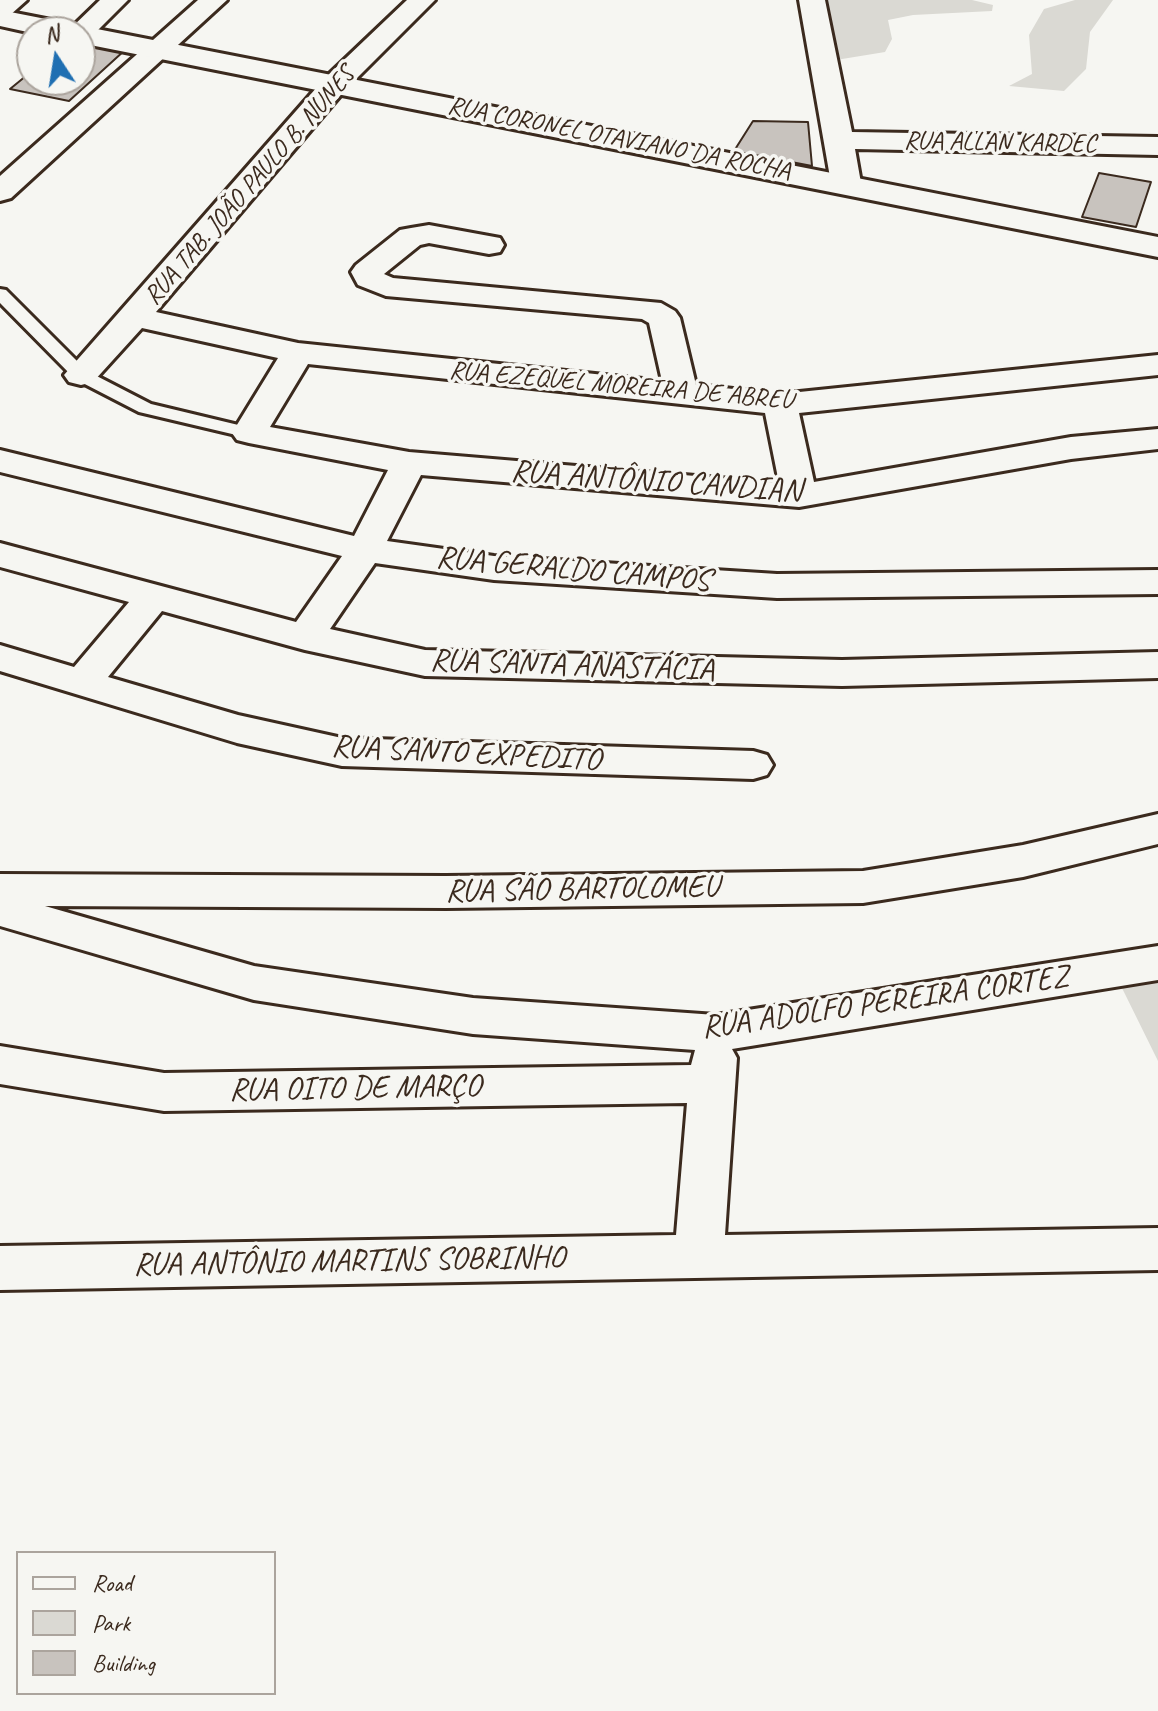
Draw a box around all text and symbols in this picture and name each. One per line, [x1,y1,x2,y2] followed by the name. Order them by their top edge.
[16,16,96,96] north arrow
[42,19,61,50] text: N
[138,60,362,312] street label: RUA TAB. JOÃO PAULO B. NUNES
[445,90,793,188] street label: RUA CORONEL OTAVIANO DA ROCHA
[904,126,1096,160] street label: RUA ALLAN KARDEC
[448,355,794,417] street label: RUA EZEQUEL MOREIRA DE ABREU
[510,453,802,511] street label: RUA ANTÔNIO CANDIAN
[435,539,711,601] street label: RUA GERALDO CAMPOS
[429,642,715,690] street label: RUA SANTA ANASTÁCIA
[330,728,602,780] street label: RUA SANTO EXPEDITO
[445,868,719,912] street label: RUA SÃO BARTOLOMEU
[699,958,1071,1048] street label: RUA ADOLFO PEREIRA CORTEZ
[229,1068,481,1110] street label: RUA OITO DE MARÇO
[133,1239,565,1285] street label: RUA ANTÔNIO MARTINS SOBRINHO
[16,1551,276,1695] legend
[92,1568,132,1598] text: Road
[92,1608,130,1638] text: Park
[92,1648,155,1678] text: Building

